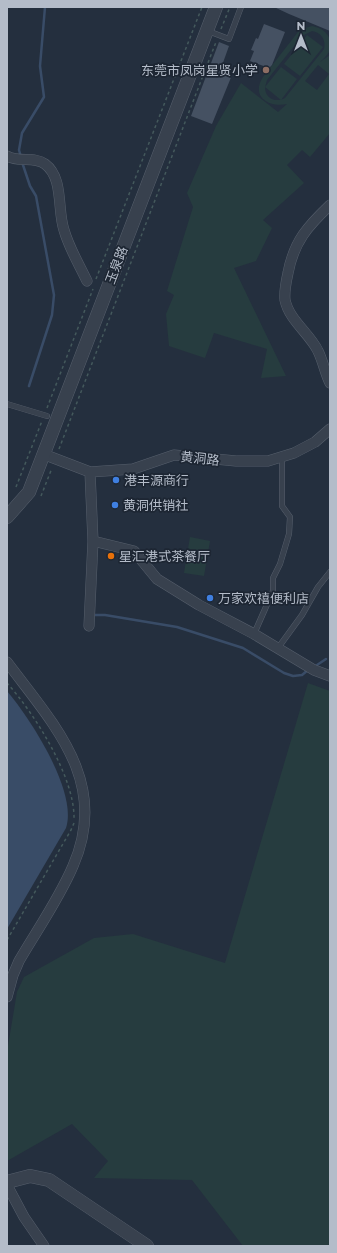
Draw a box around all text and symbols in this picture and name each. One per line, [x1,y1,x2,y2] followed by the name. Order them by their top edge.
[281,16,321,56] north arrow
[297,19,305,33] text: N
[141,62,258,78] place label: 东莞市凤岗星贤小学
[261,65,271,75] marker: 东莞市凤岗星贤小学
[102,244,130,286] street label: 玉泉路
[180,448,220,468] street label: 黄洞路
[124,472,189,488] place label: 港丰源商行
[111,475,121,485] marker: 港丰源商行
[123,497,188,513] place label: 黄洞供销社
[110,500,120,510] marker: 黄洞供销社
[119,548,210,564] place label: 星汇港式茶餐厅
[106,551,116,561] marker: 星汇港式茶餐厅
[218,590,309,606] place label: 万家欢禧便利店
[205,593,215,603] marker: 万家欢禧便利店

